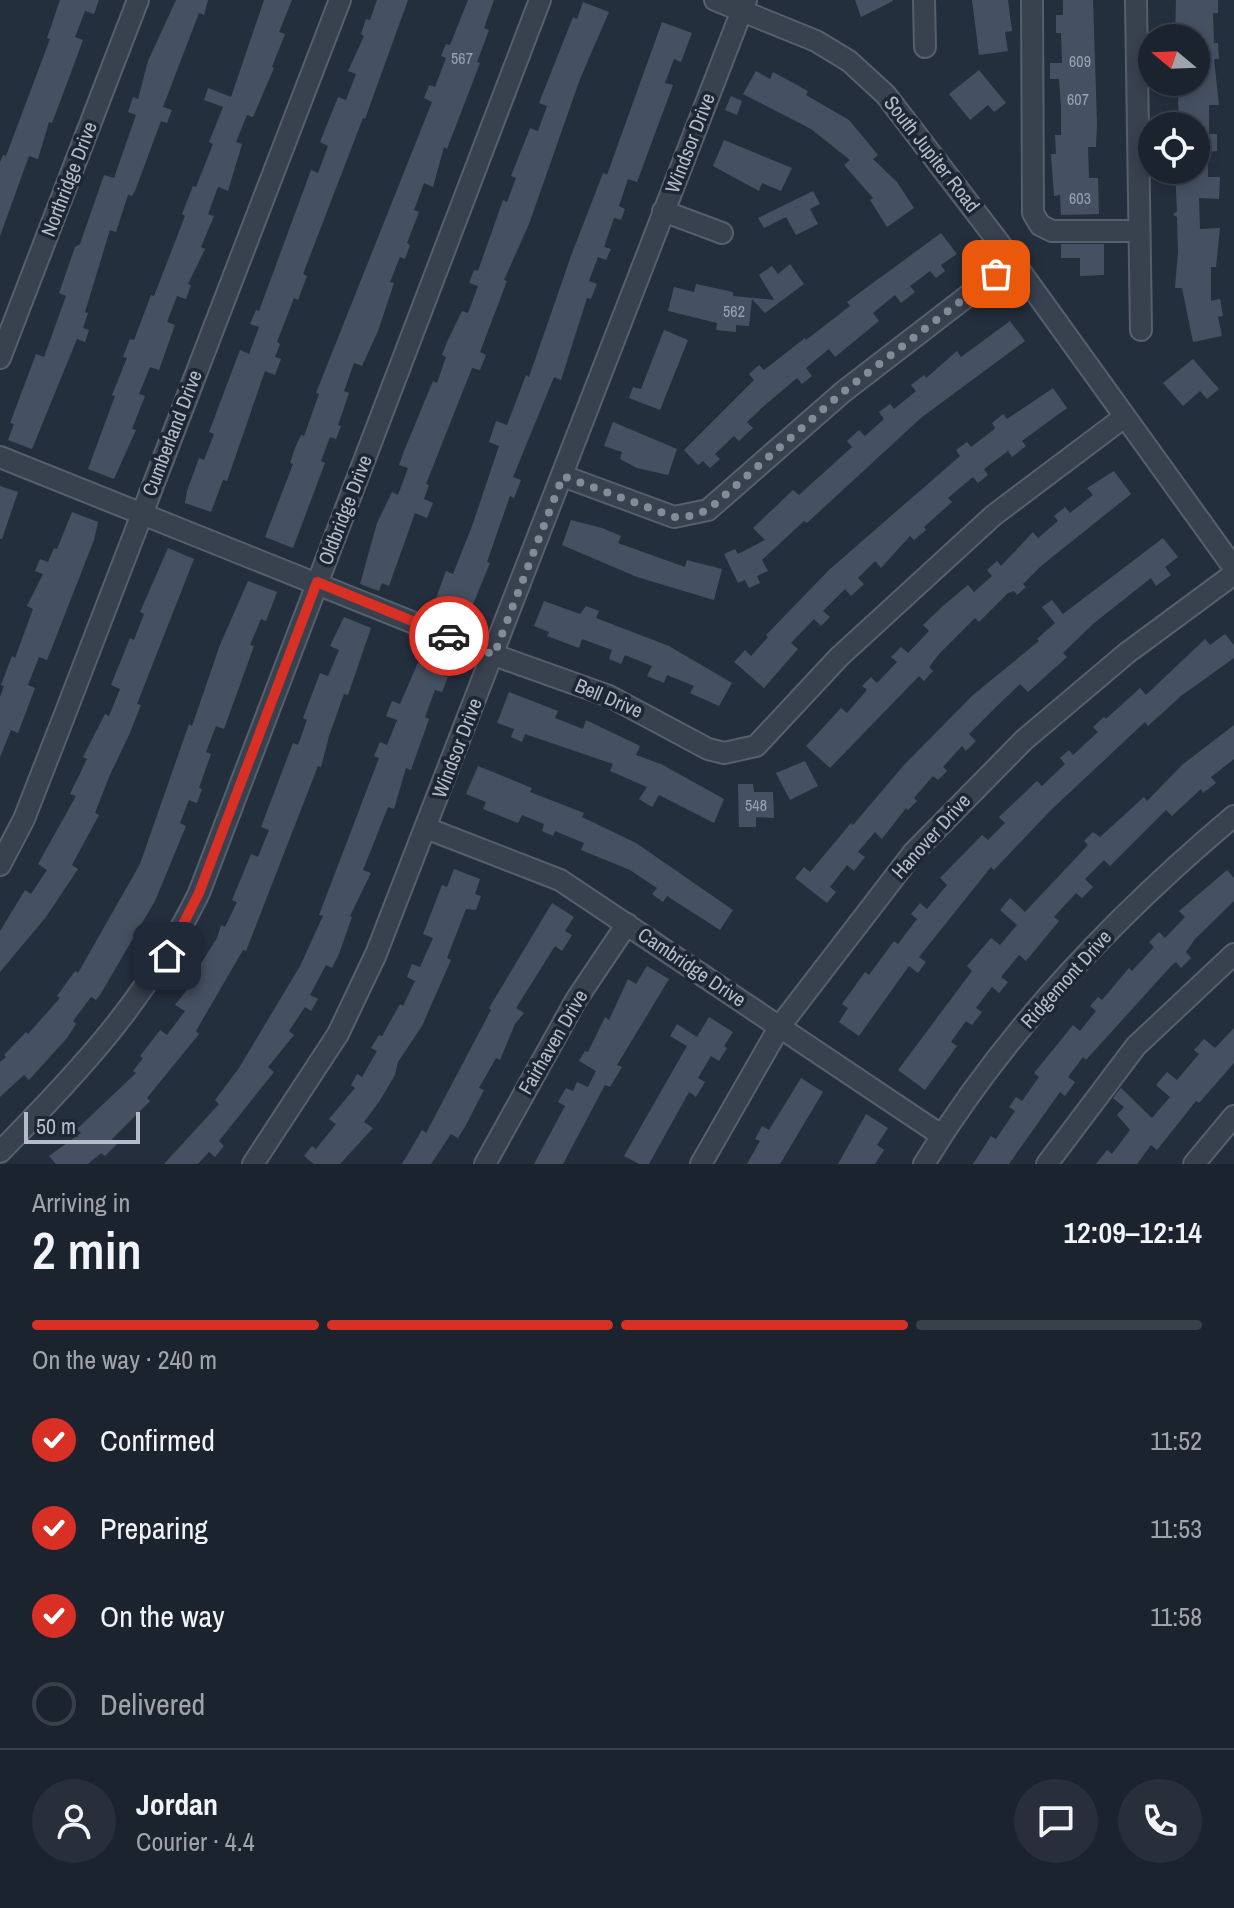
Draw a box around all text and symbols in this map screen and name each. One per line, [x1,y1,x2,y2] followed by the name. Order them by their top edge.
[1138,24,1210,96] north arrow
[1138,24,1210,184] map controls
[451,47,473,69] house number: 567
[1069,50,1091,72] house number: 609
[1067,88,1089,110] house number: 607
[658,89,721,197] street label: Windsor Drive
[878,90,987,218] street label: South Jupiter Road
[1138,112,1210,184] button: locate
[34,117,103,240] street label: Northridge Drive
[1069,187,1091,209] house number: 603
[962,240,1030,308] pin
[974,252,1018,296] icon: bag
[723,300,745,322] house number: 562
[135,366,208,500] street label: Cumberland Drive
[311,451,378,569] street label: Oldbridge Drive
[409,596,489,676] courier
[427,614,471,658] icon: car
[571,671,647,724] street label: Bell Drive
[425,694,488,802] street label: Windsor Drive
[885,787,976,884] street label: Hanover Drive
[745,794,767,816] house number: 548
[633,920,752,1013] street label: Cambridge Drive
[133,922,201,990] pin
[1014,924,1117,1034] street label: Ridgemont Drive
[145,934,189,978] icon: home
[512,984,593,1099] street label: Fairhaven Drive
[24,1108,140,1144] scale bar
[36,1111,76,1141] text: 50 m
[32,1185,130,1220] text: Arriving in
[1063,1212,1202,1252] text: 12:09–12:14
[32,1215,142,1285] text: 2 min
[32,1342,217,1377] text: On the way · 240 m
[32,1418,76,1462] icon: check
[100,1420,215,1460] text: Confirmed
[1150,1423,1202,1458] text: 11:52
[32,1506,76,1550] icon: check
[100,1508,208,1548] text: Preparing
[1150,1511,1202,1546] text: 11:53
[32,1594,76,1638] icon: check
[100,1596,224,1636] text: On the way
[1150,1599,1202,1634] text: 11:58
[100,1684,205,1724] text: Delivered
[32,1779,116,1863] button: person
[1014,1779,1098,1863] button: chat
[1118,1779,1202,1863] button: phone
[136,1784,218,1824] text: Jordan
[136,1824,255,1859] text: Courier · 4.4

